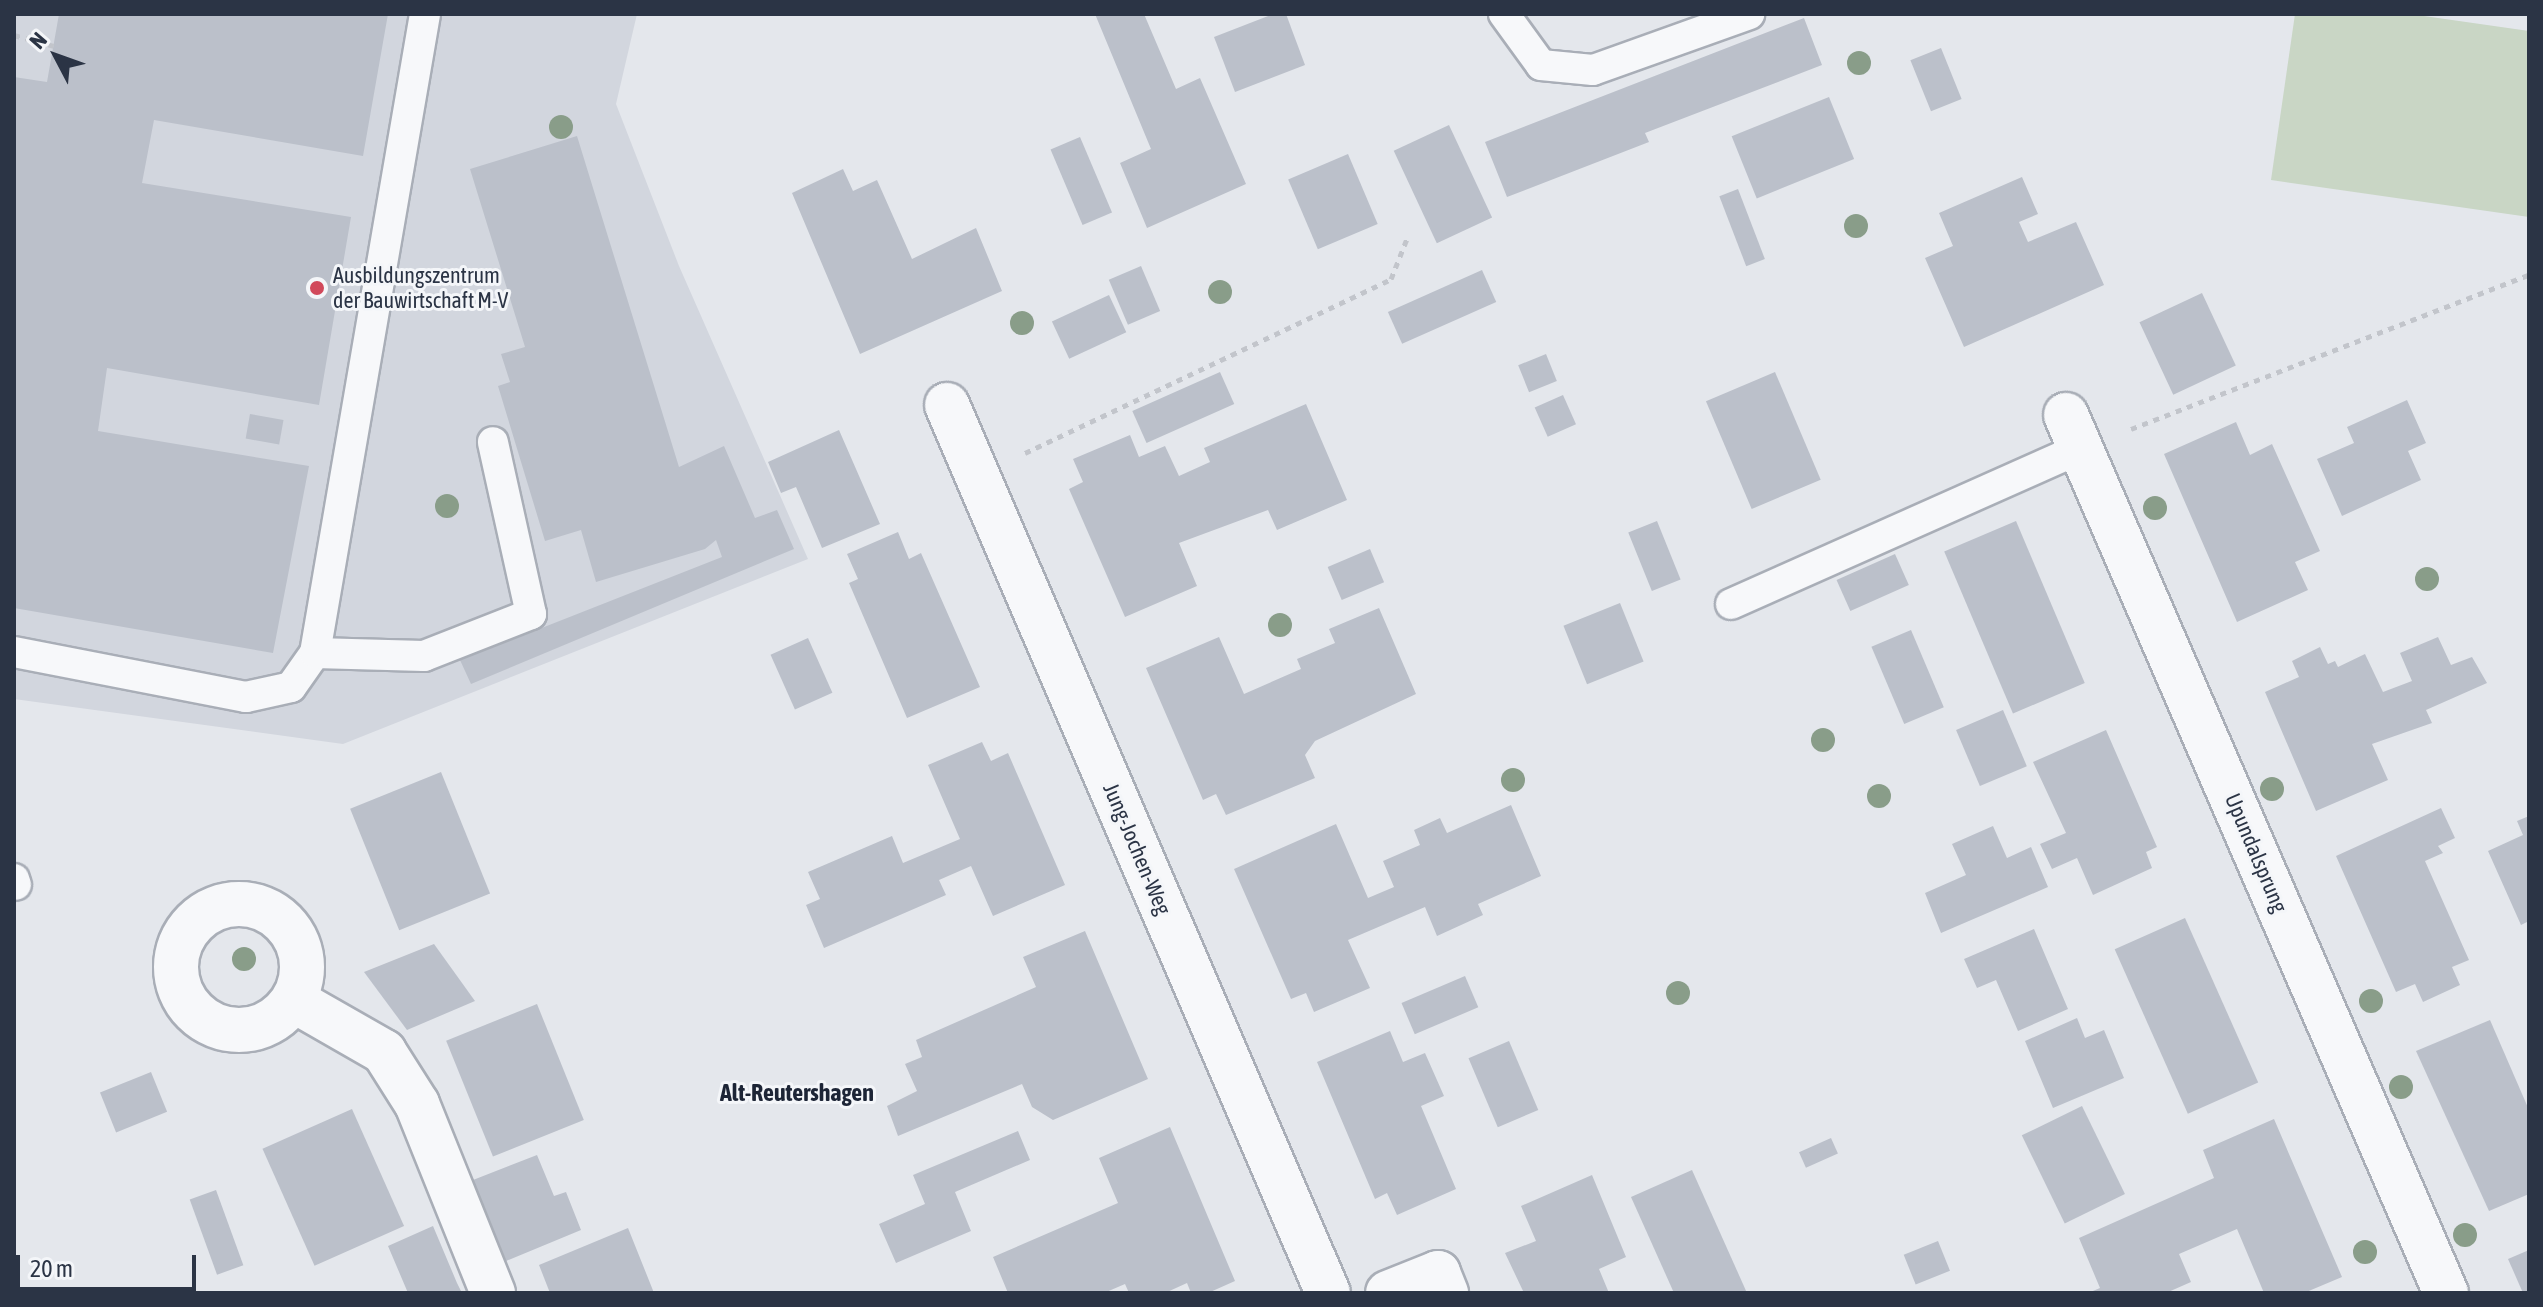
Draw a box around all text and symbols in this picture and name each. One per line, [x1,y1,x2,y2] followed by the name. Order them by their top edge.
[16,16,96,96] north arrow
[24,27,52,54] text: N
[333,262,508,314] place label: Ausbildungszentrum der Bauwirtschaft M-V
[308,279,326,297] marker: Ausbildungszentrum der Bauwirtschaft M-V
[1097,779,1177,919] street label: Jung-Jochen-Weg
[2219,790,2293,916] street label: Upundalsprung
[720,1079,874,1107] district label: Alt-Reutershagen
[20,1239,200,1289] scale bar
[30,1255,73,1282] text: 20 m

